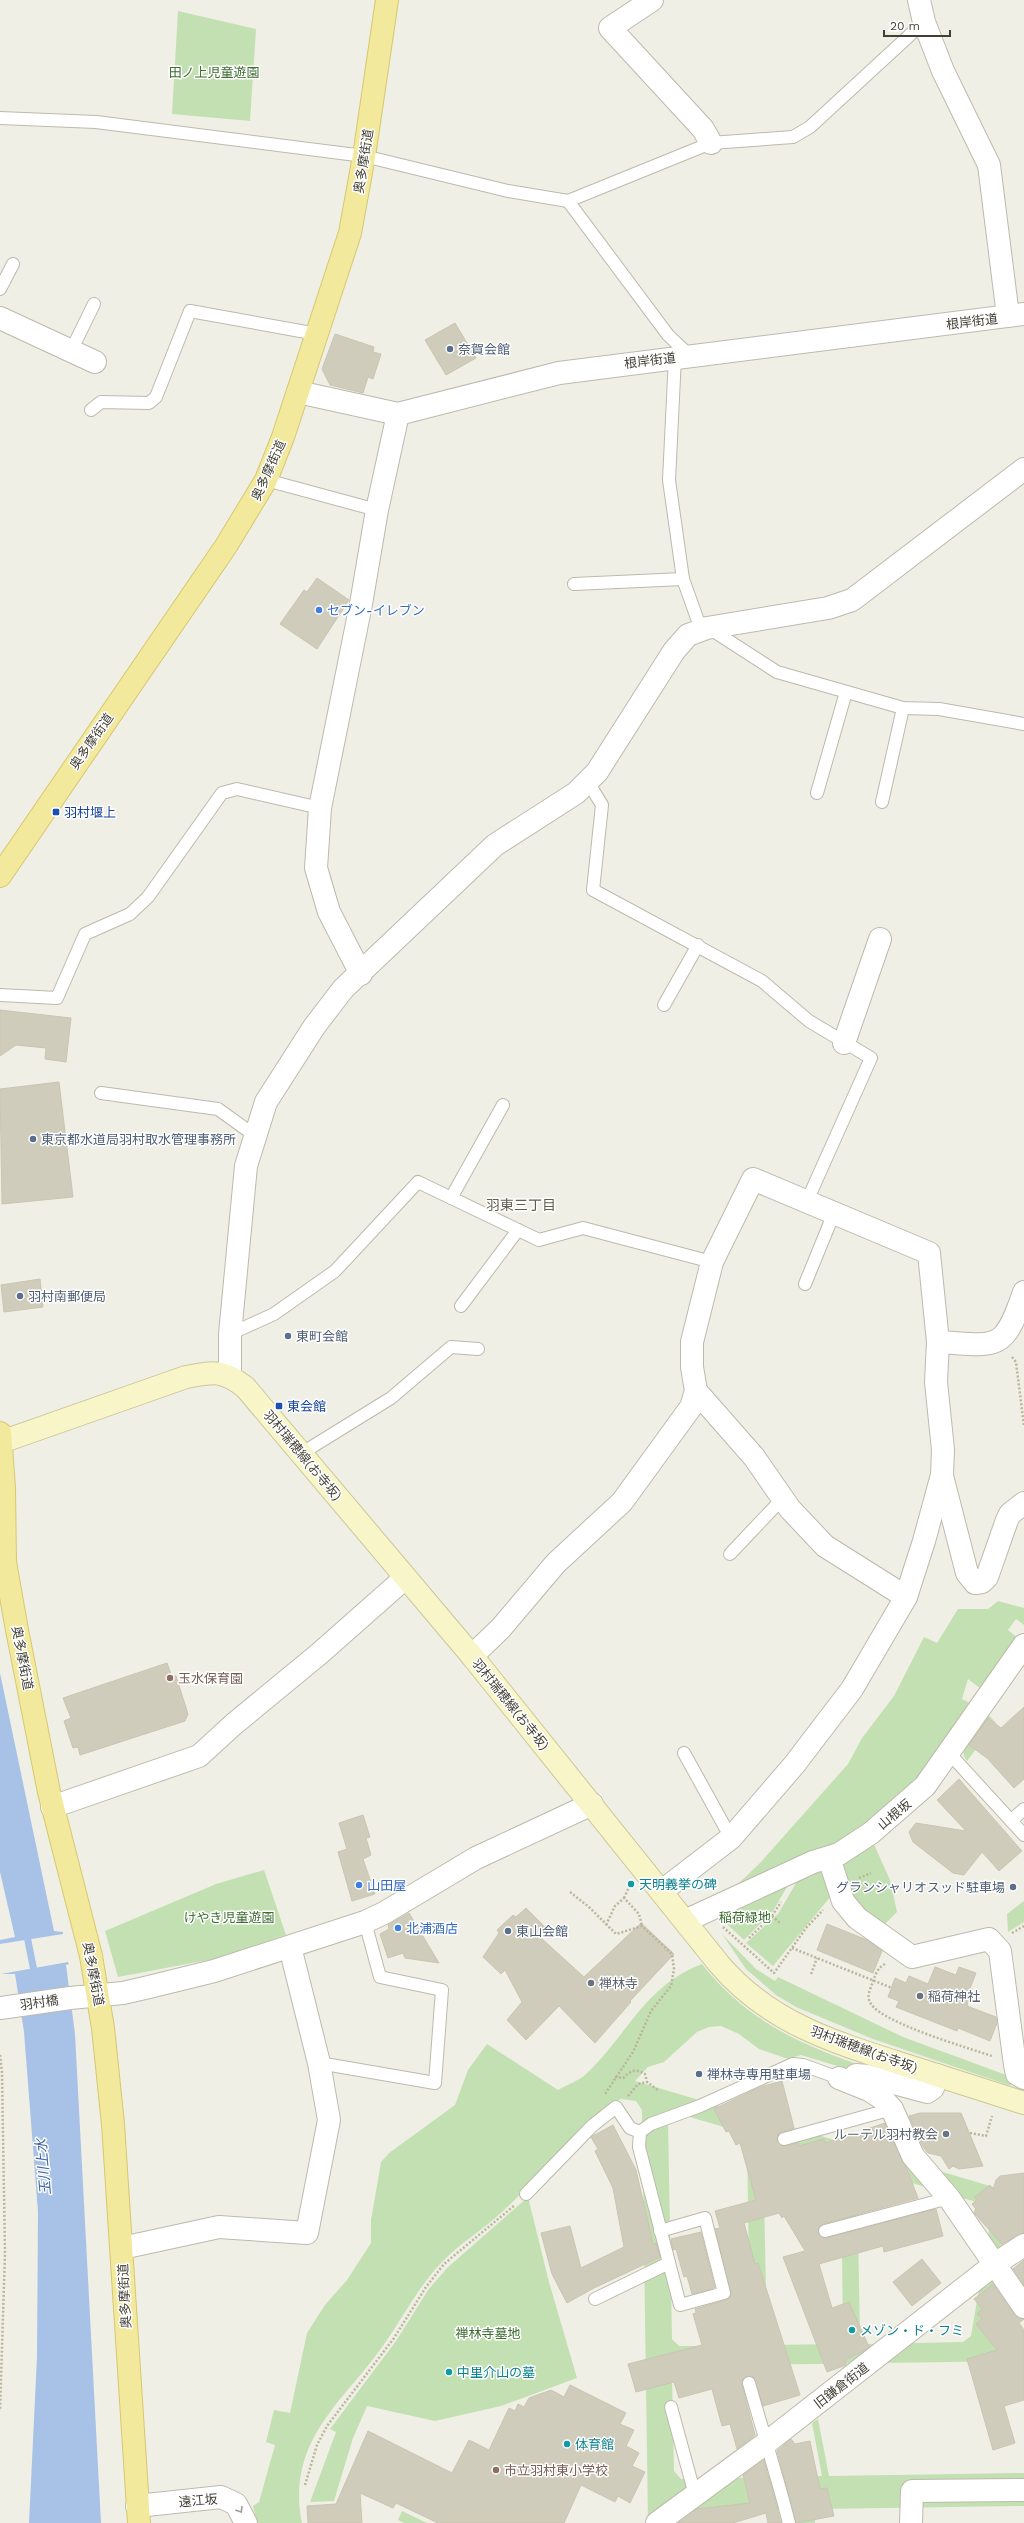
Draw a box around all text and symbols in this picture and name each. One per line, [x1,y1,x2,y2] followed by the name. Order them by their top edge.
[884,12,950,38] scale bar
[890,19,920,33] text: 20 m
[168,65,260,80] park label: 田ノ上児童遊園
[351,128,376,194] street label: 奥多摩街道
[945,311,999,332] street label: 根岸街道
[458,342,510,357] place label: 奈賀会館
[445,344,455,354] marker: 奈賀会館
[623,350,677,371] street label: 根岸街道
[248,437,289,503] street label: 奥多摩街道
[327,603,425,618] place label: セブン-イレブン
[314,605,324,615] marker: セブン-イレブン
[67,710,116,772] street label: 奥多摩街道
[64,805,116,820] place label: 羽村堰上
[51,807,61,817] marker: 羽村堰上
[41,1132,236,1147] place label: 東京都水道局羽村取水管理事務所
[28,1134,38,1144] marker: 東京都水道局羽村取水管理事務所
[486,1197,556,1213] district label: 羽東三丁目
[28,1289,106,1304] place label: 羽村南郵便局
[15,1291,25,1301] marker: 羽村南郵便局
[296,1329,348,1344] place label: 東町会館
[283,1331,293,1341] marker: 東町会館
[287,1399,326,1414] place label: 東会館
[274,1401,284,1411] marker: 東会館
[261,1407,345,1503] street label: 羽村瑞穂線(お寺坂)
[9,1625,36,1691] street label: 奥多摩街道
[469,1656,552,1753] street label: 羽村瑞穂線(お寺坂)
[178,1671,243,1686] place label: 玉水保育園
[165,1673,175,1683] marker: 玉水保育園
[875,1796,914,1833] street label: 山根坂
[639,1877,717,1892] place label: 天明義挙の碑
[367,1878,406,1893] place label: 山田屋
[626,1879,636,1889] marker: 天明義挙の碑
[354,1880,364,1890] marker: 山田屋
[836,1880,1005,1895] place label: グランシャリオスッド駐車場
[1008,1882,1018,1892] marker: グランシャリオスッド駐車場
[183,1910,275,1925] park label: けやき児童遊園
[719,1910,771,1925] park label: 稲荷緑地
[406,1921,458,1936] place label: 北浦酒店
[393,1923,403,1933] marker: 北浦酒店
[516,1924,568,1939] place label: 東山会館
[503,1926,513,1936] marker: 東山会館
[80,1941,107,2007] street label: 奥多摩街道
[599,1976,638,1991] place label: 禅林寺
[586,1978,596,1988] marker: 禅林寺
[928,1989,980,2004] place label: 稲荷神社
[915,1991,925,2001] marker: 稲荷神社
[19,1992,59,2013] street label: 羽村橋
[808,2023,920,2076] street label: 羽村瑞穂線(お寺坂)
[707,2067,811,2082] place label: 禅林寺専用駐車場
[694,2069,704,2079] marker: 禅林寺専用駐車場
[834,2127,938,2142] place label: ルーテル羽村教会
[941,2129,951,2139] marker: ルーテル羽村教会
[32,2136,53,2196] water label: 玉川上水
[115,2263,134,2329] street label: 奥多摩街道
[860,2323,964,2338] place label: メゾン・ド・フミ
[847,2325,857,2335] marker: メゾン・ド・フミ
[455,2326,521,2341] park label: 禅林寺墓地
[811,2359,872,2411] street label: 旧鎌倉街道
[457,2365,535,2380] place label: 中里介山の墓
[444,2367,454,2377] marker: 中里介山の墓
[575,2437,614,2452] place label: 体育館
[562,2439,572,2449] marker: 体育館
[504,2463,608,2478] place label: 市立羽村東小学校
[491,2465,501,2475] marker: 市立羽村東小学校
[178,2491,218,2510] street label: 遠江坂
[235,2506,243,2513] one-way arrow

